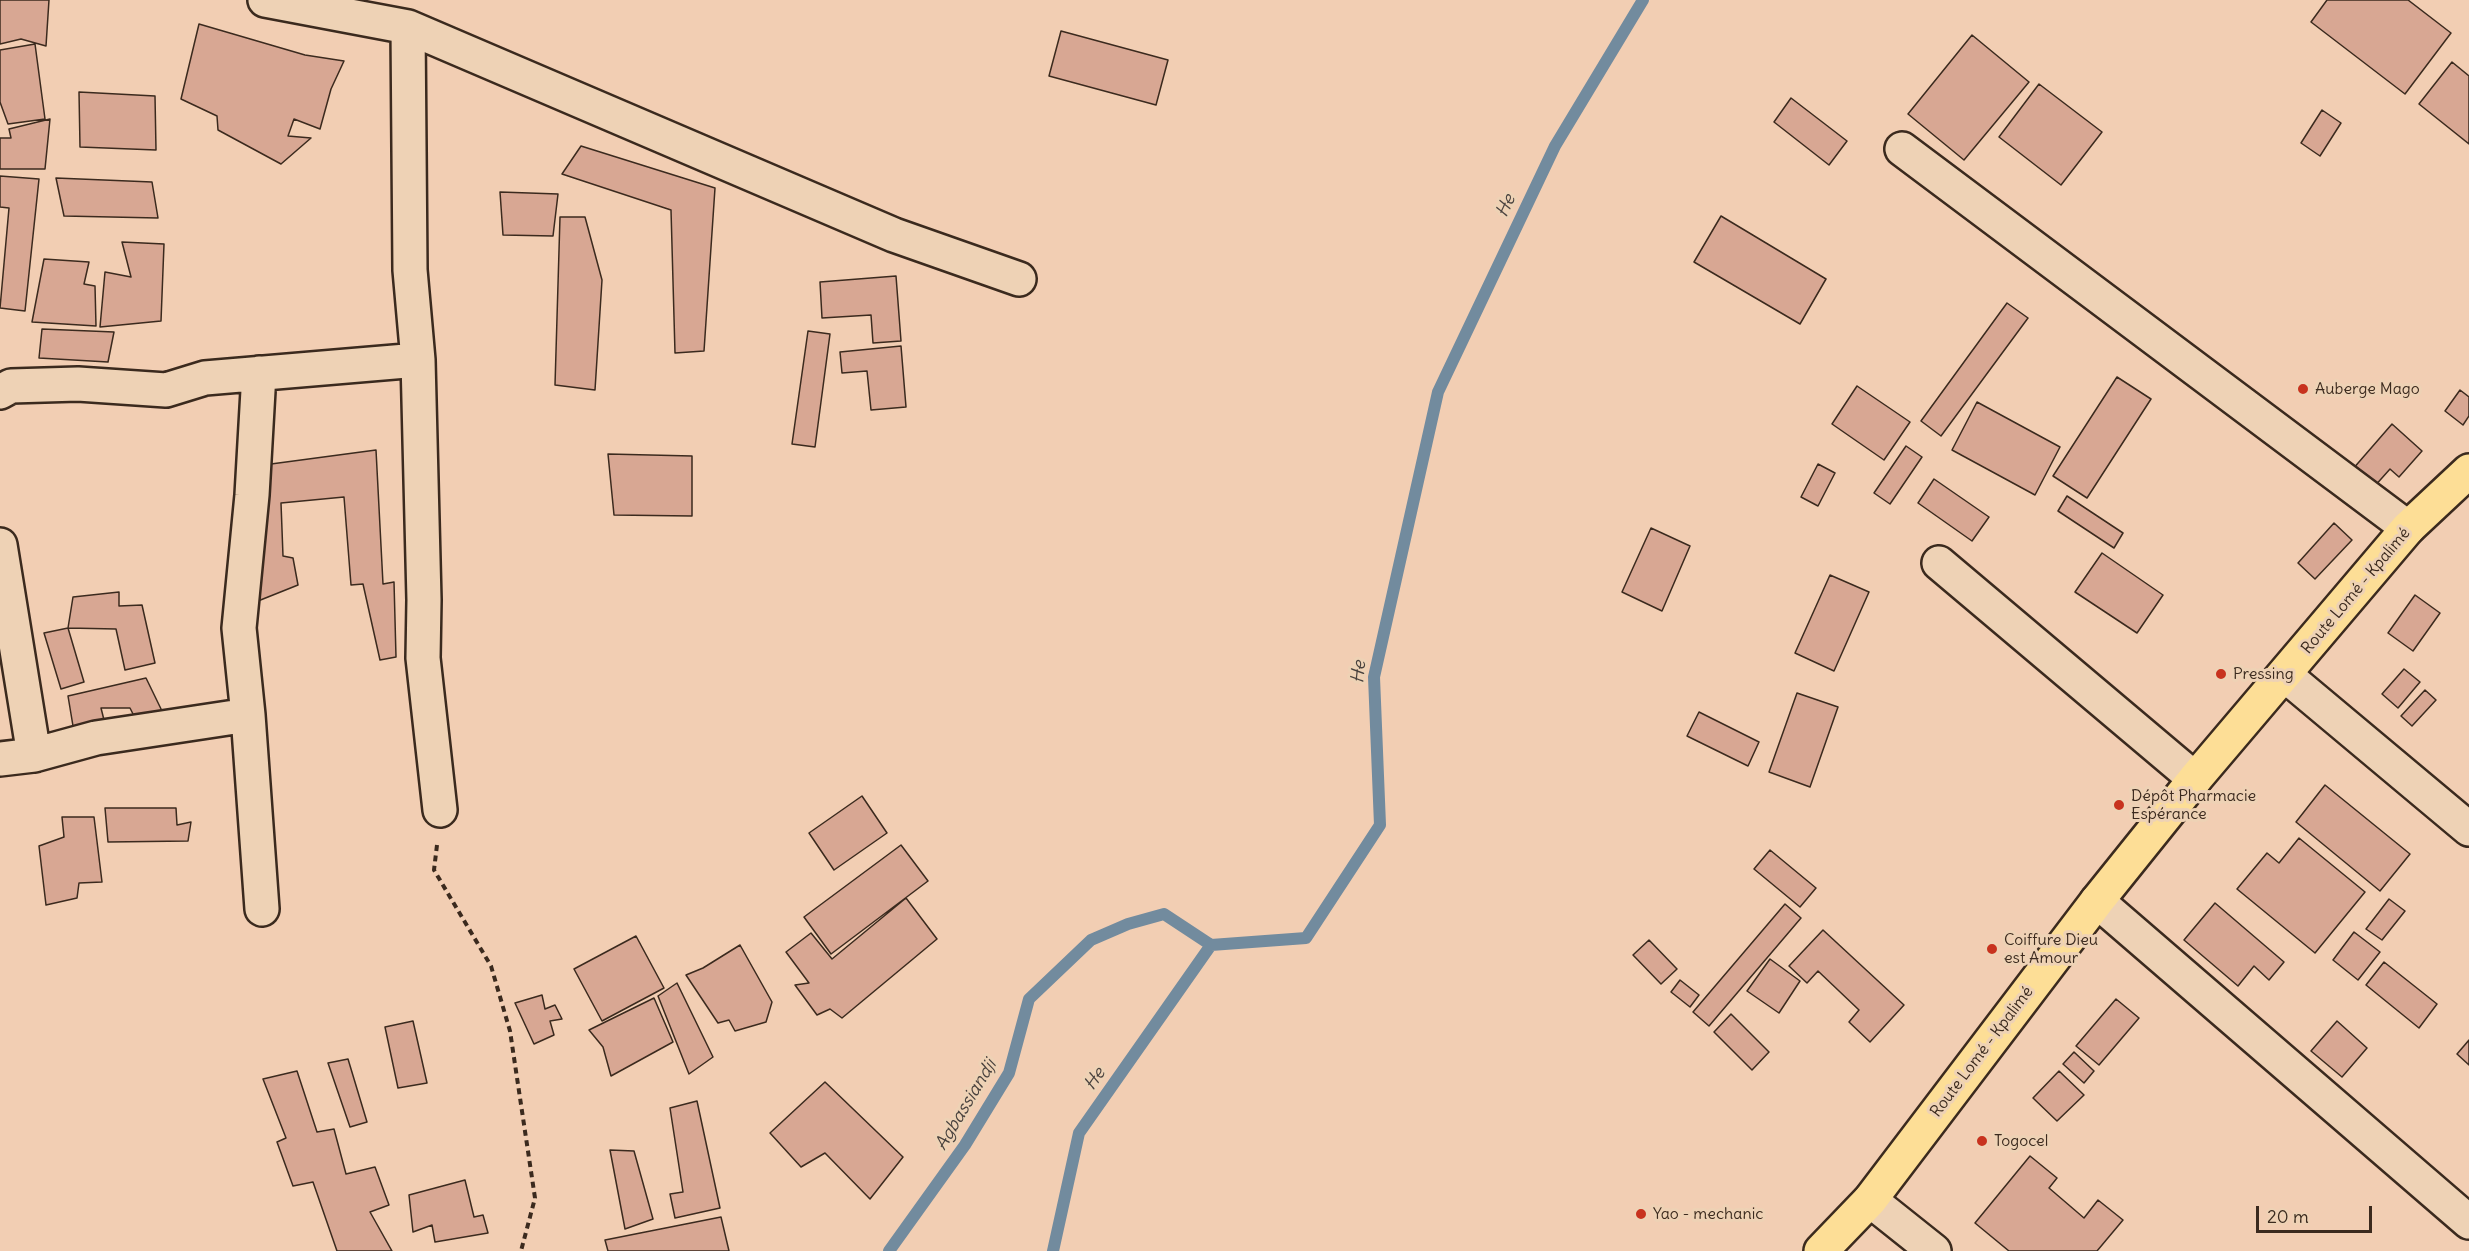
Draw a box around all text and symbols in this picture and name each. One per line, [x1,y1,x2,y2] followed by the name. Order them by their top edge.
[1491,191,1521,221] water label: He
[2315,379,2420,399] place label: Auberge Mago
[2296,382,2310,396] marker: Auberge Mago
[2298,524,2414,658] street label: Route Lomé - Kpalimé
[1347,660,1371,684] water label: He
[2233,664,2294,684] place label: Pressing
[2214,667,2228,681] marker: Pressing
[2131,786,2256,824] place label: Dépôt Pharmacie Espérance
[2112,798,2126,812] marker: Dépôt Pharmacie Espérance
[2004,930,2098,968] place label: Coiffure Dieu est Amour
[1985,942,1999,956] marker: Coiffure Dieu est Amour
[1927,983,2037,1121] street label: Route Lomé - Kpalimé
[931,1056,1001,1154] water label: Agbassiandji
[1080,1064,1110,1094] water label: He
[1994,1131,2048,1151] place label: Togocel
[1975,1134,1989,1148] marker: Togocel
[2259,1194,2374,1232] scale bar
[1653,1204,1763,1224] place label: Yao - mechanic
[2267,1205,2309,1228] text: 20 m
[1634,1207,1648,1221] marker: Yao - mechanic

